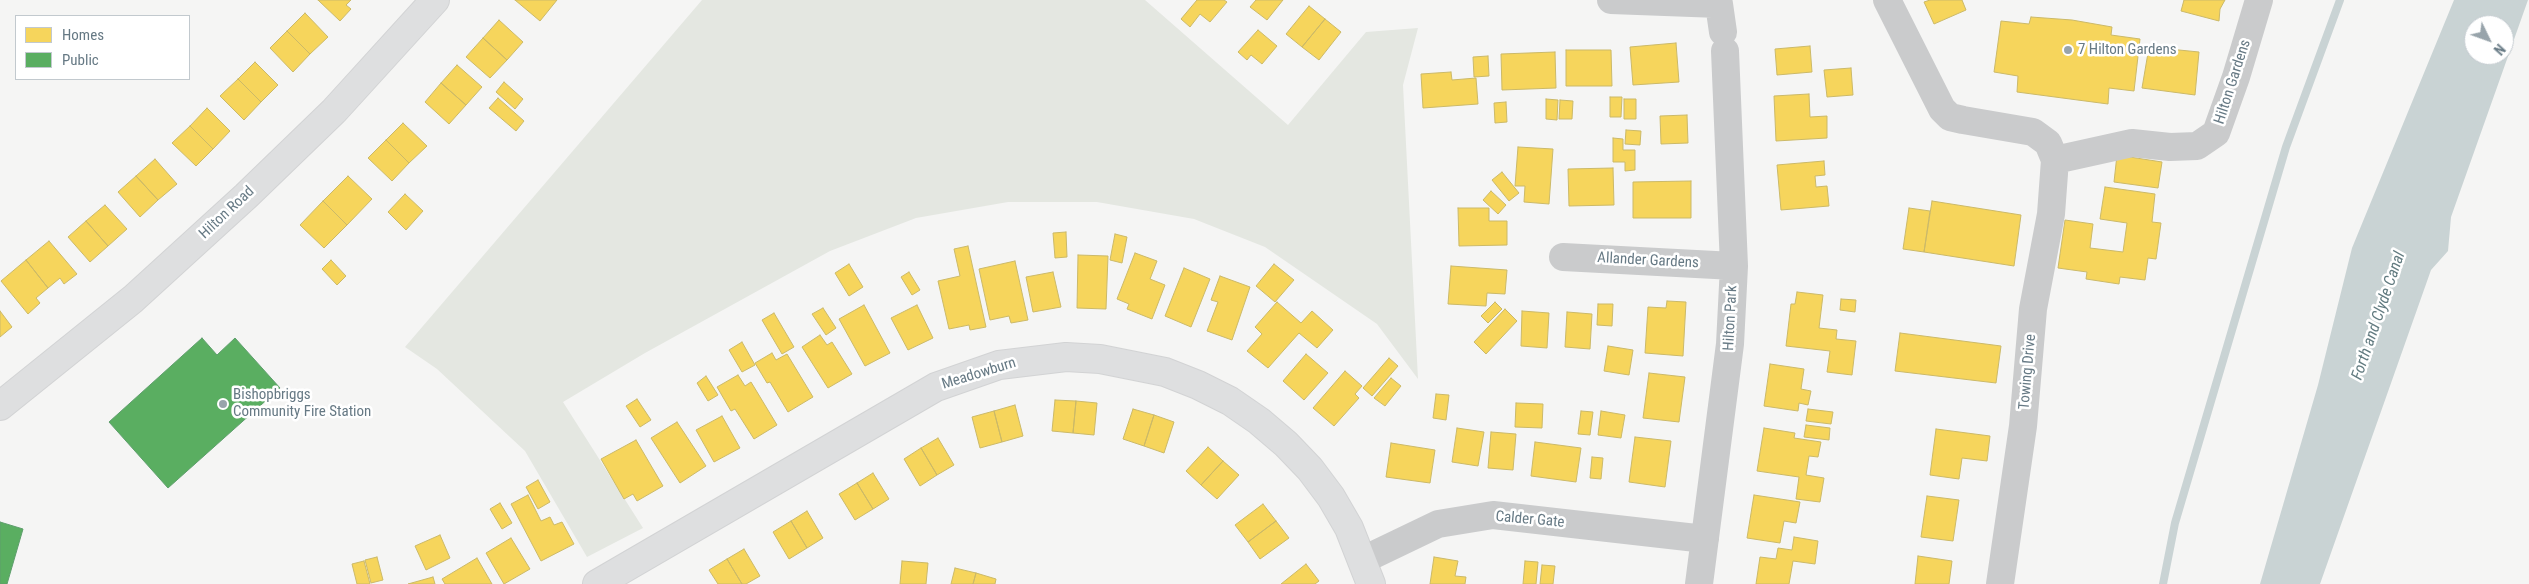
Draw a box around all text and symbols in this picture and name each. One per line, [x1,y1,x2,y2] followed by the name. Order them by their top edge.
[15,15,190,80] legend
[2464,15,2514,65] north arrow
[62,26,104,44] text: Homes
[2211,37,2255,127] street label: Hilton Gardens
[2078,41,2177,59] place label: 7 Hilton Gardens
[2491,41,2508,58] text: N
[2062,44,2074,56] marker: 7 Hilton Gardens
[62,51,99,69] text: Public
[196,183,258,243] street label: Hilton Road
[1597,249,1699,273] street label: Allander Gardens
[2348,249,2410,383] water label: Forth and Clyde Canal
[1720,285,1742,351] street label: Hilton Park
[2016,333,2040,411] street label: Towing Drive
[940,354,1018,394] street label: Meadowburn
[233,386,371,421] place label: Bishopbriggs Community Fire Station
[217,398,229,410] marker: Bishopbriggs Community Fire Station
[1495,508,1565,532] street label: Calder Gate

